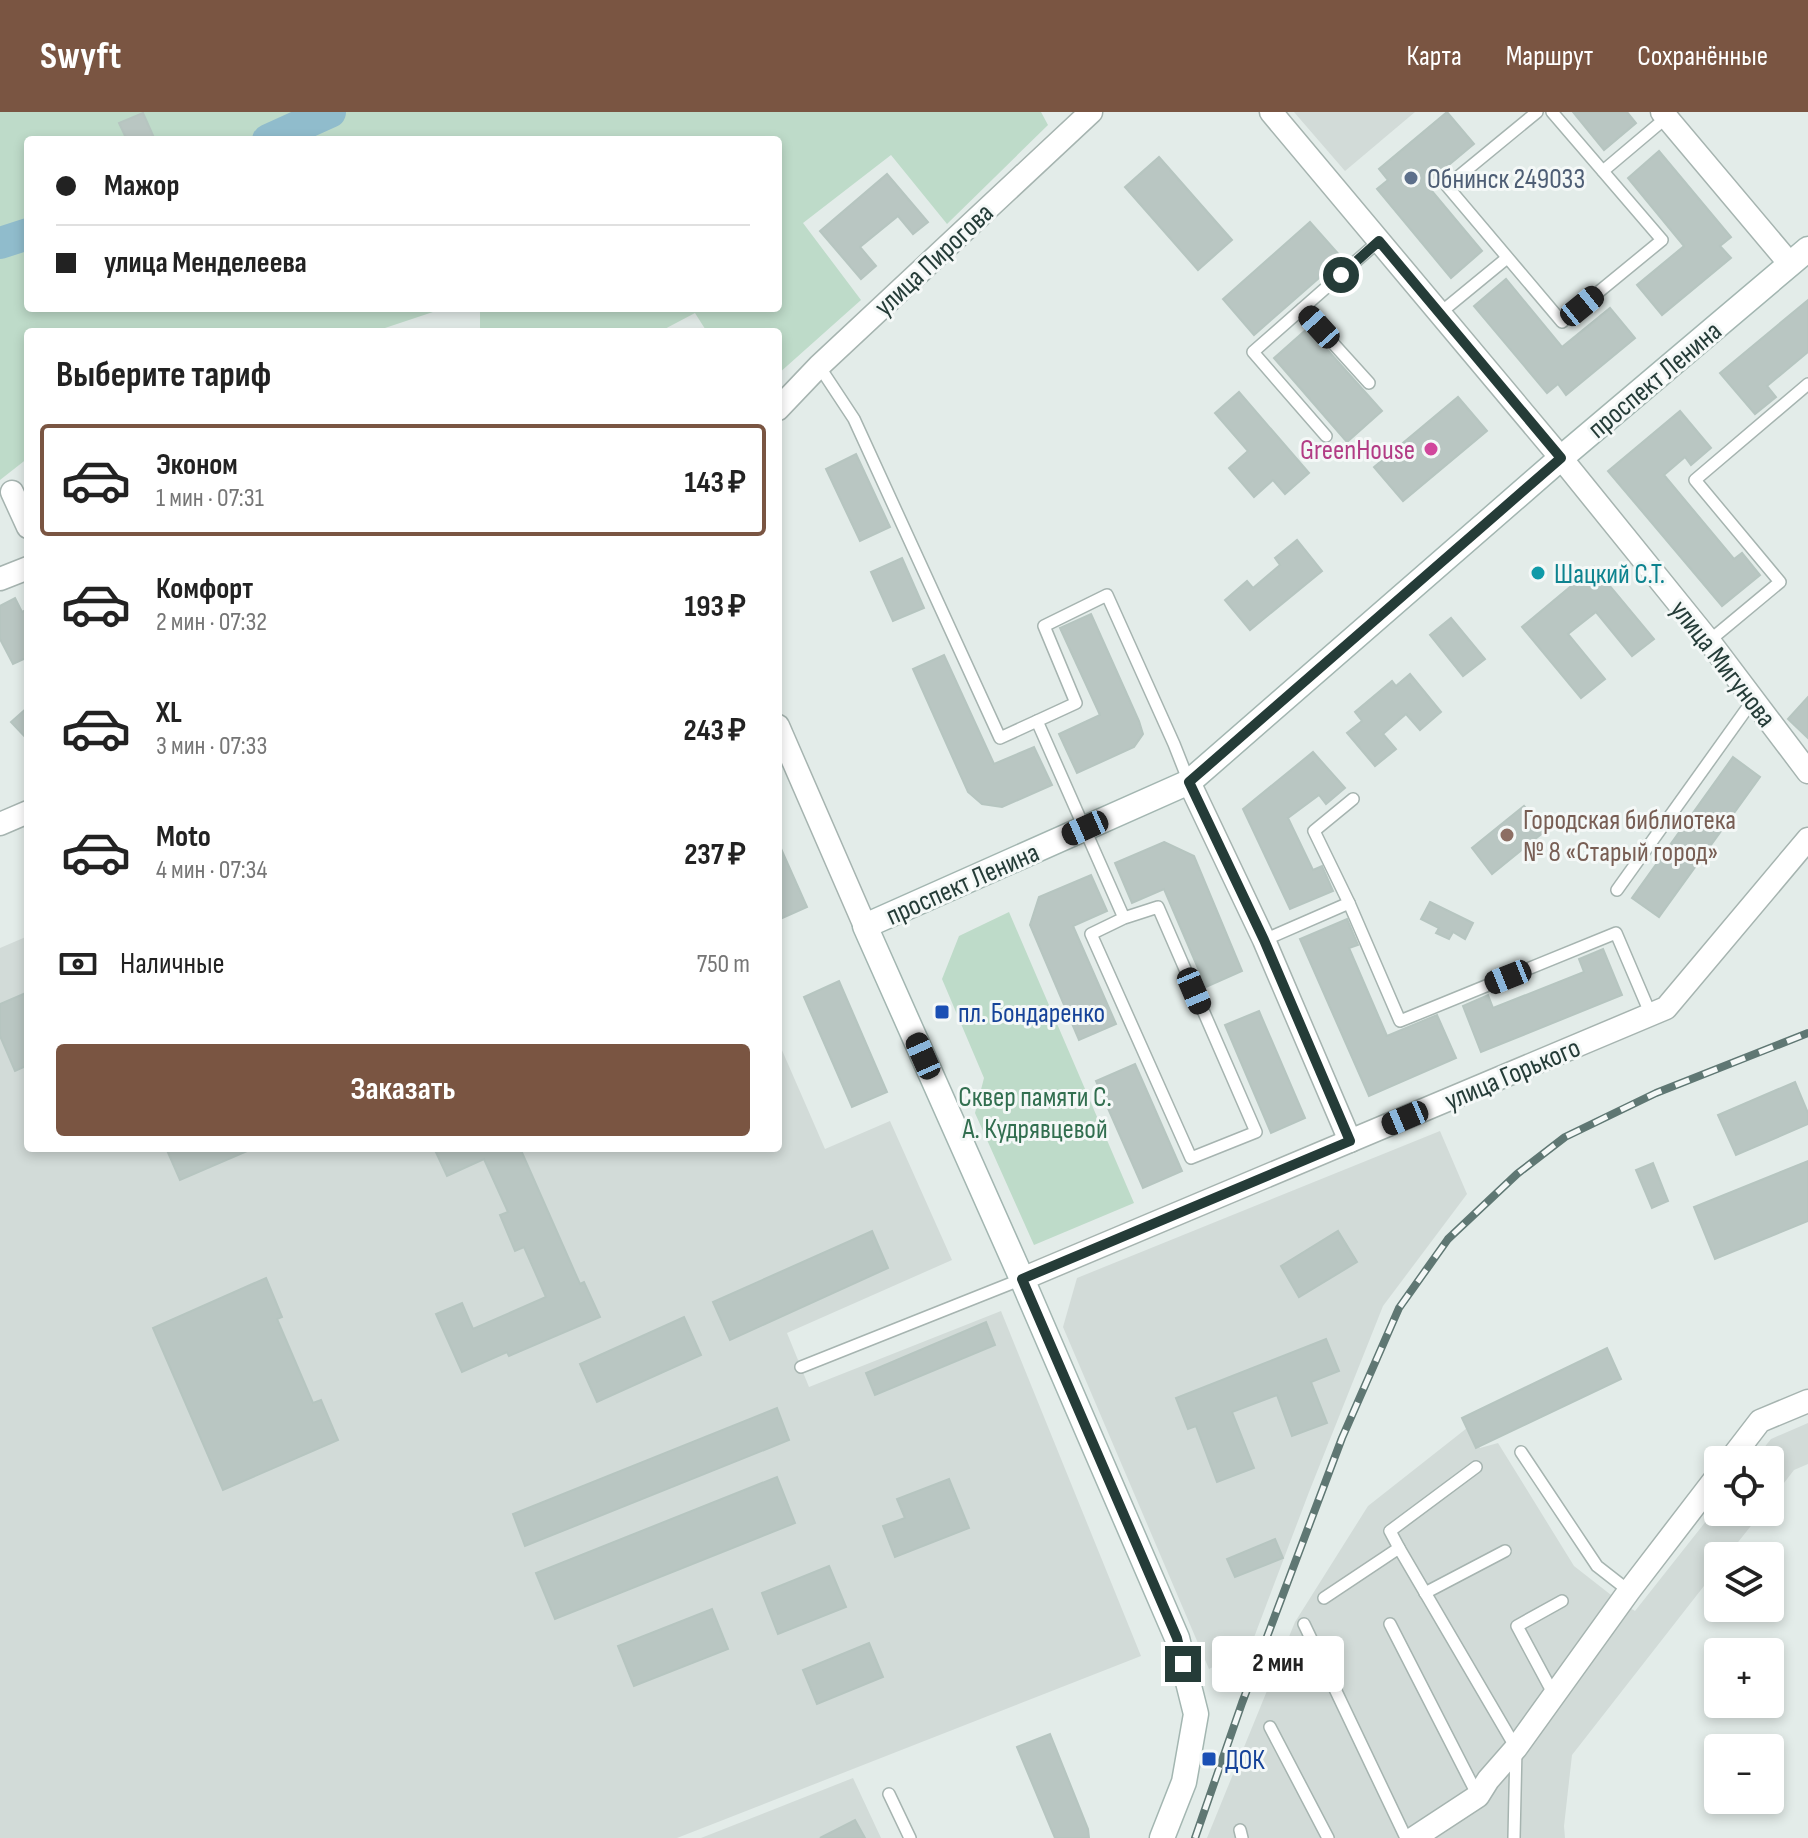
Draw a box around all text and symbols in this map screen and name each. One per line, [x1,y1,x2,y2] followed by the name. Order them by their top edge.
[40,34,121,79] text: Swyft
[1407,40,1462,73] text: Карта
[1506,40,1593,73] text: Маршрут
[1637,40,1768,73] text: Сохранённые
[1427,163,1585,196] place label: Обнинск 249033
[104,168,179,204] text: Мажор
[1402,169,1420,187] marker: Обнинск 249033
[868,197,1000,323] street label: улица Пирогова
[104,245,307,281] text: улица Менделеева
[1323,257,1359,293] route start
[1556,282,1608,330] car
[1294,301,1344,353] car
[1582,315,1728,446] street label: проспект Ленина
[56,354,271,397] text: Выберите тариф
[1300,434,1415,467] place label: GreenHouse
[1422,440,1440,458] marker: GreenHouse
[60,444,132,516] icon: car
[156,447,238,483] text: Эконом
[684,465,746,501] text: 143 ₽
[156,483,264,514] text: 1 мин · 07:31
[1554,558,1665,591] place label: Шацкий С.Т.
[1529,564,1547,582] marker: Шацкий С.Т.
[60,568,132,640] icon: car
[156,571,253,607] text: Комфорт
[684,589,746,625] text: 193 ₽
[1663,594,1783,734] street label: улица Мигунова
[156,607,267,638] text: 2 мин · 07:32
[60,692,132,764] icon: car
[156,695,182,731] text: XL
[683,713,746,749] text: 243 ₽
[156,731,267,762] text: 3 мин · 07:33
[1523,804,1736,869] place label: Городская библиотека № 8 «Старый город»
[1058,807,1112,849] car
[60,816,132,888] icon: car
[156,819,211,855] text: Moto
[1498,826,1516,844] marker: Городская библиотека № 8 «Старый город»
[881,836,1044,933] street label: проспект Ленина
[684,837,746,873] text: 237 ₽
[156,855,267,886] text: 4 мин · 07:34
[56,942,100,986] icon: cash
[120,946,225,982] text: Наличные
[697,949,750,980] text: 750 m
[1481,957,1535,997] car
[1174,964,1214,1018] car
[958,997,1105,1030] place label: пл. Бондаренко
[933,1003,951,1021] marker: пл. Бондаренко
[902,1029,944,1083] car
[1440,1031,1585,1118] street label: улица Горького
[56,1044,750,1136] button: Заказать
[958,1081,1112,1146] park label: Сквер памяти С. А. Кудрявцевой
[1378,1098,1432,1138] car
[1704,1446,1784,1814] map controls
[1704,1446,1784,1526] button: locate
[1704,1542,1784,1622] button: layers
[1211,1636,1343,1692] callout: 2 мин
[1704,1638,1784,1718] button: +
[1165,1646,1201,1682] route end
[1252,1648,1304,1679] text: 2 мин
[1704,1734,1784,1814] button: −
[1225,1744,1265,1777] place label: ДОК
[1200,1750,1218,1768] marker: ДОК

